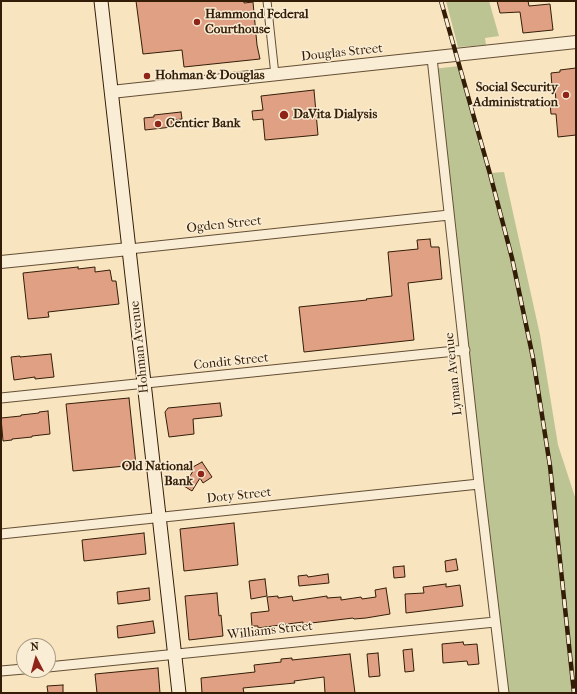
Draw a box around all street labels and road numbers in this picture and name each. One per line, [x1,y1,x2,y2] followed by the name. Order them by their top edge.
[300,41,384,65] street label: Douglas Street
[186,213,262,237] street label: Ogden Street
[127,300,153,394] street label: Hohman Avenue
[442,332,466,416] street label: Lyman Avenue
[193,350,269,374] street label: Condit Street
[206,485,272,507] street label: Doty Street
[226,619,314,643] street label: Williams Street

